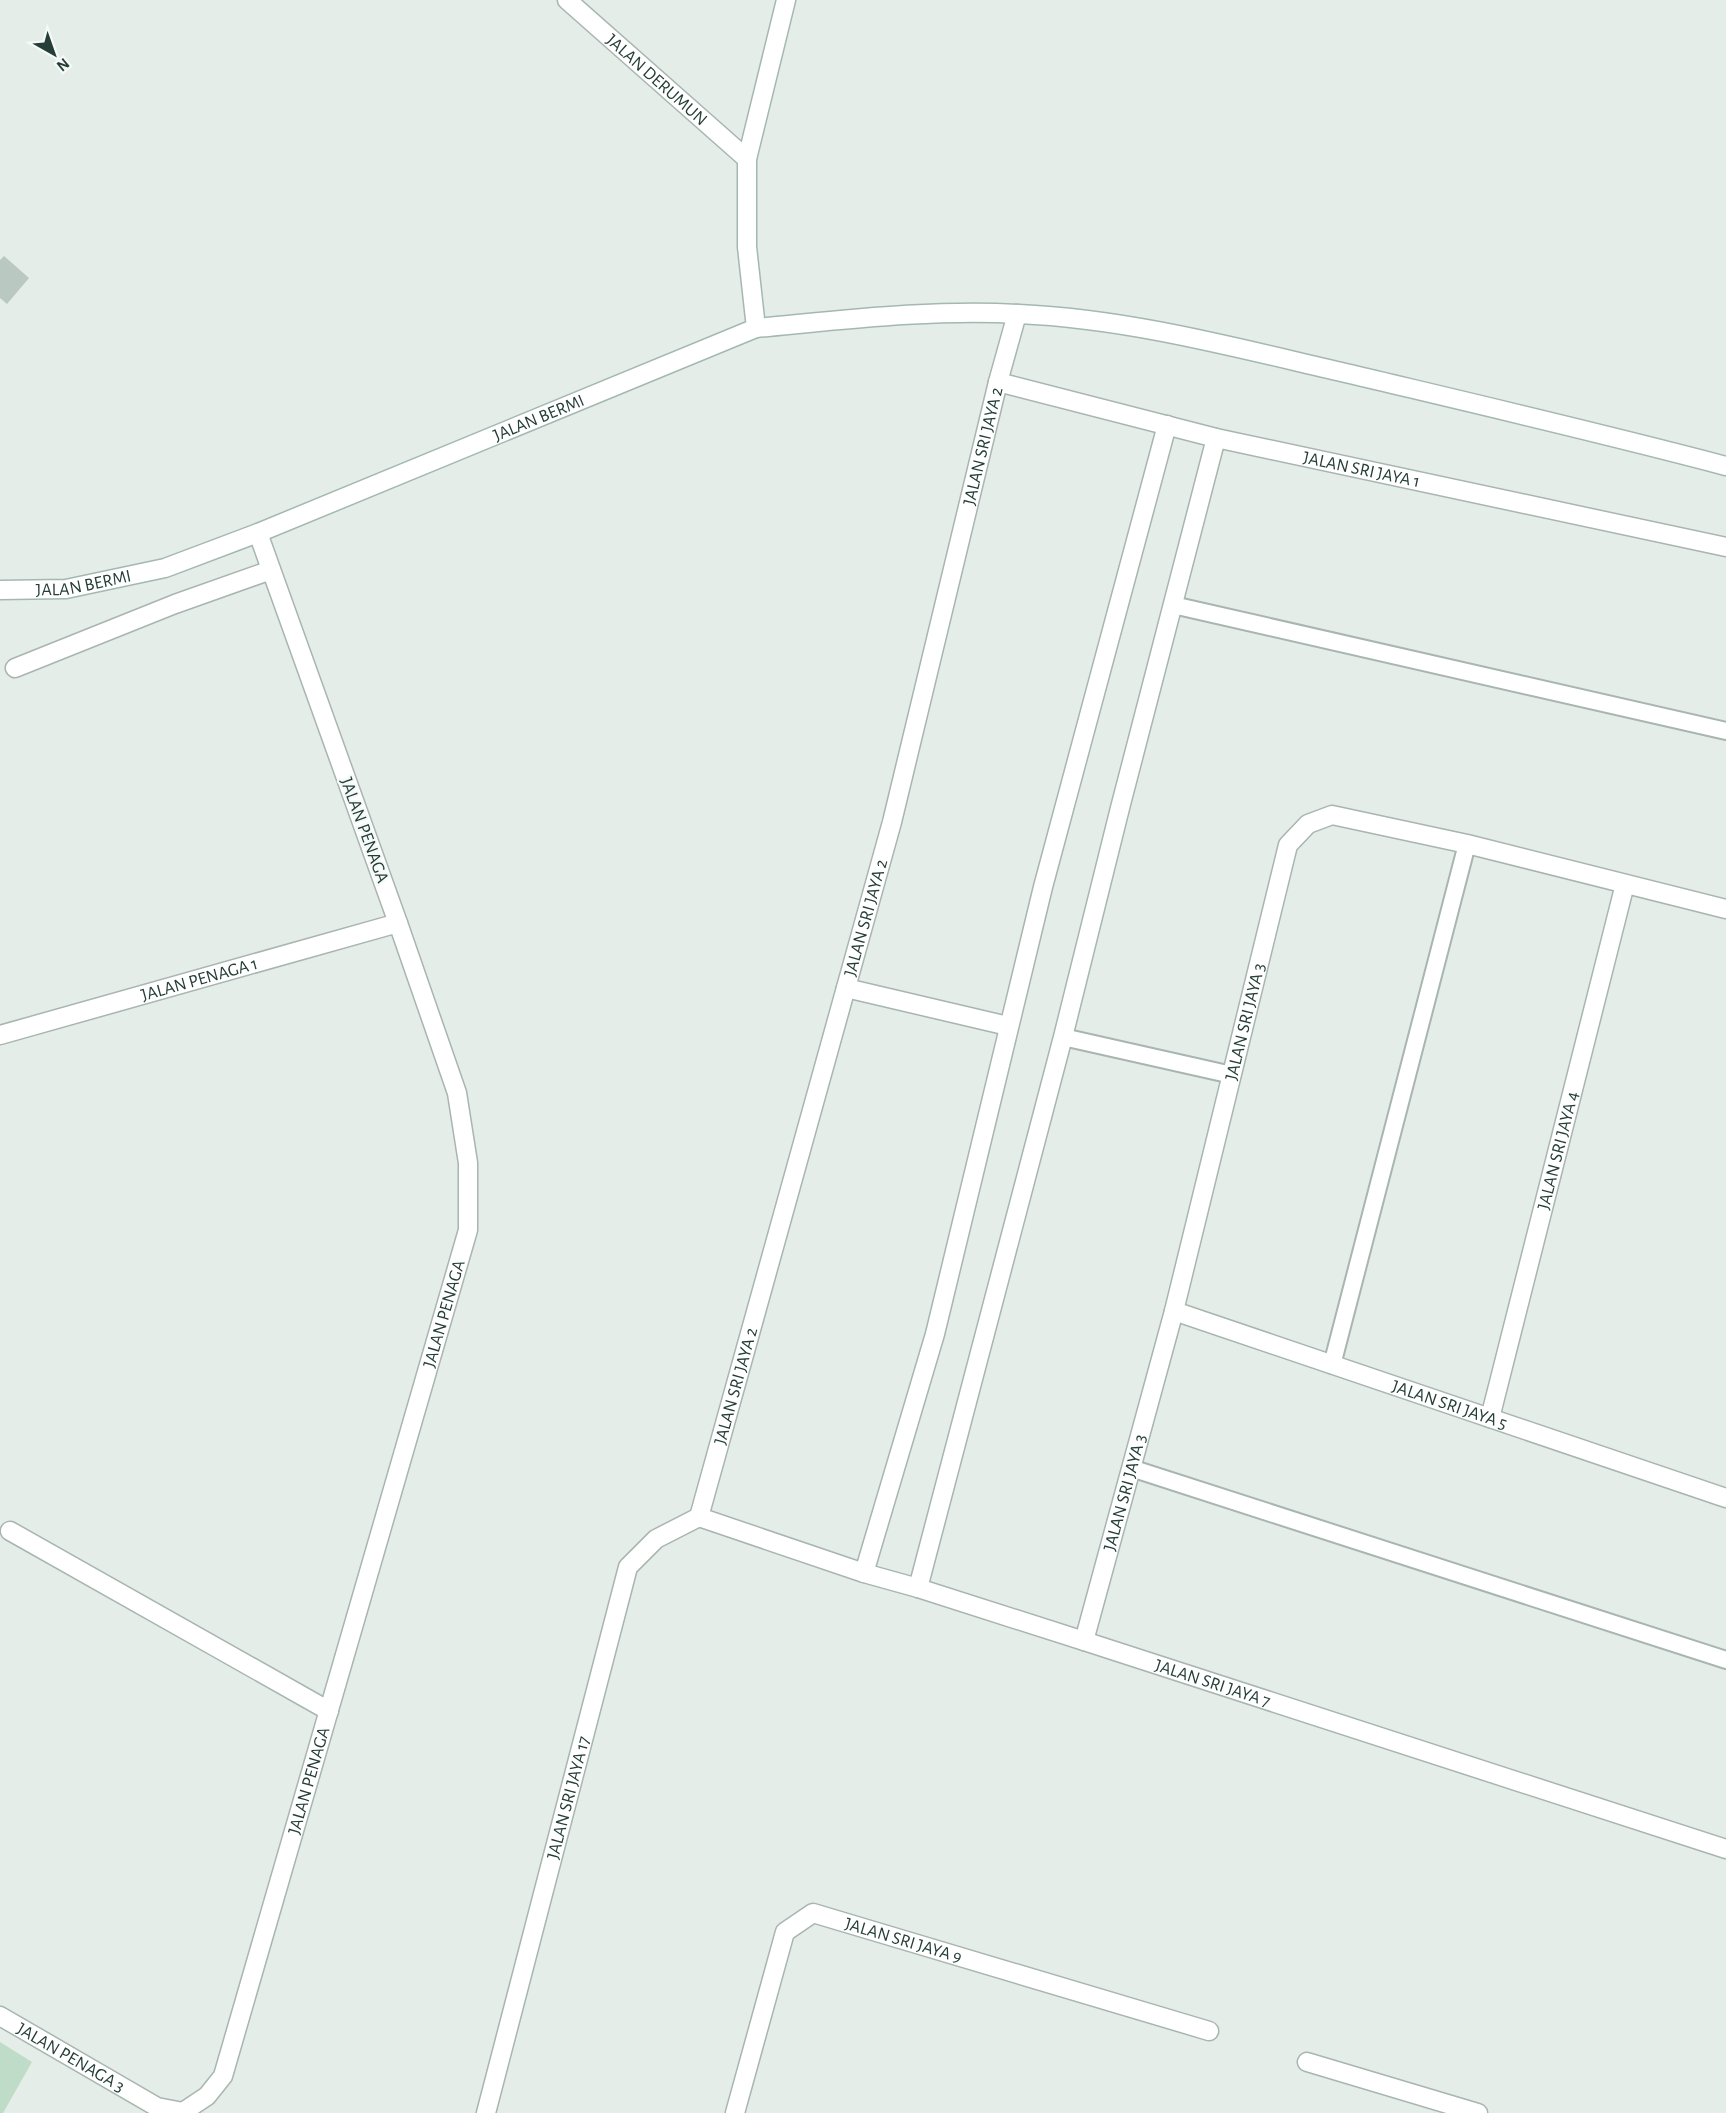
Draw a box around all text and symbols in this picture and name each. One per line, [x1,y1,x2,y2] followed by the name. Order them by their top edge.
[24,24,84,84] north arrow
[602,31,710,129] street label: JALAN DERUMUN
[54,55,72,74] text: N
[961,385,1006,507] street label: JALAN SRI JAYA 2
[491,392,587,445] street label: JALAN BERMI
[1301,449,1421,491] street label: JALAN SRI JAYA 1
[36,567,133,599] street label: JALAN BERMI
[337,775,392,886] street label: JALAN PENAGA
[842,857,891,979] street label: JALAN SRI JAYA 2
[139,955,260,1005] street label: JALAN PENAGA 1
[1223,961,1269,1082] street label: JALAN SRI JAYA 3
[1535,1089,1582,1212] street label: JALAN SRI JAYA 4
[421,1258,469,1370] street label: JALAN PENAGA
[712,1326,761,1447] street label: JALAN SRI JAYA 2
[1389,1378,1509,1433] street label: JALAN SRI JAYA 5
[1101,1432,1150,1553] street label: JALAN SRI JAYA 3
[1153,1657,1272,1711] street label: JALAN SRI JAYA 7
[285,1724,334,1837] street label: JALAN PENAGA
[544,1734,594,1861] street label: JALAN SRI JAYA 17
[843,1915,964,1967] street label: JALAN SRI JAYA 9
[13,2020,127,2096] street label: JALAN PENAGA 3

